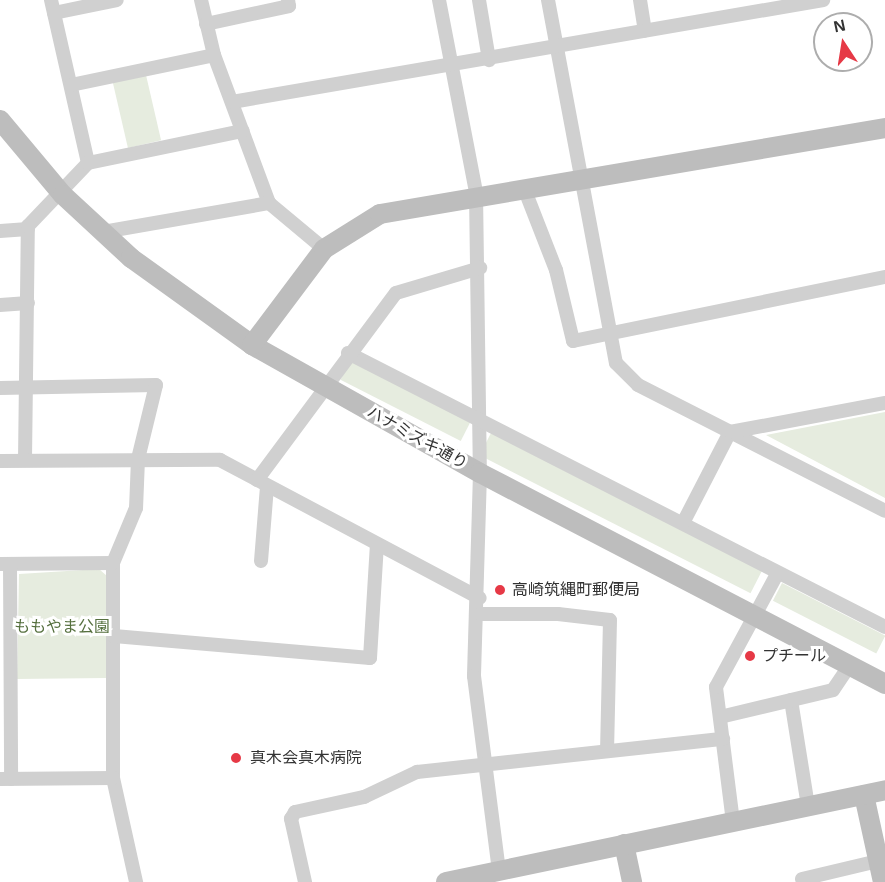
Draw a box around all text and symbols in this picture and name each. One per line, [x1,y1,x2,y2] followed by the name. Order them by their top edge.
[813,12,873,72] north arrow
[832,16,847,35] text: N
[363,402,471,474] street label: ハナミズキ通り
[512,580,640,600] place label: 高崎筑縄町郵便局
[493,583,507,597] marker: 高崎筑縄町郵便局
[14,617,110,637] park label: ももやま公園
[762,646,826,666] place label: プチール
[743,649,757,663] marker: プチール
[250,748,362,768] place label: 真木会真木病院
[227,749,245,767] marker: 真木会真木病院

